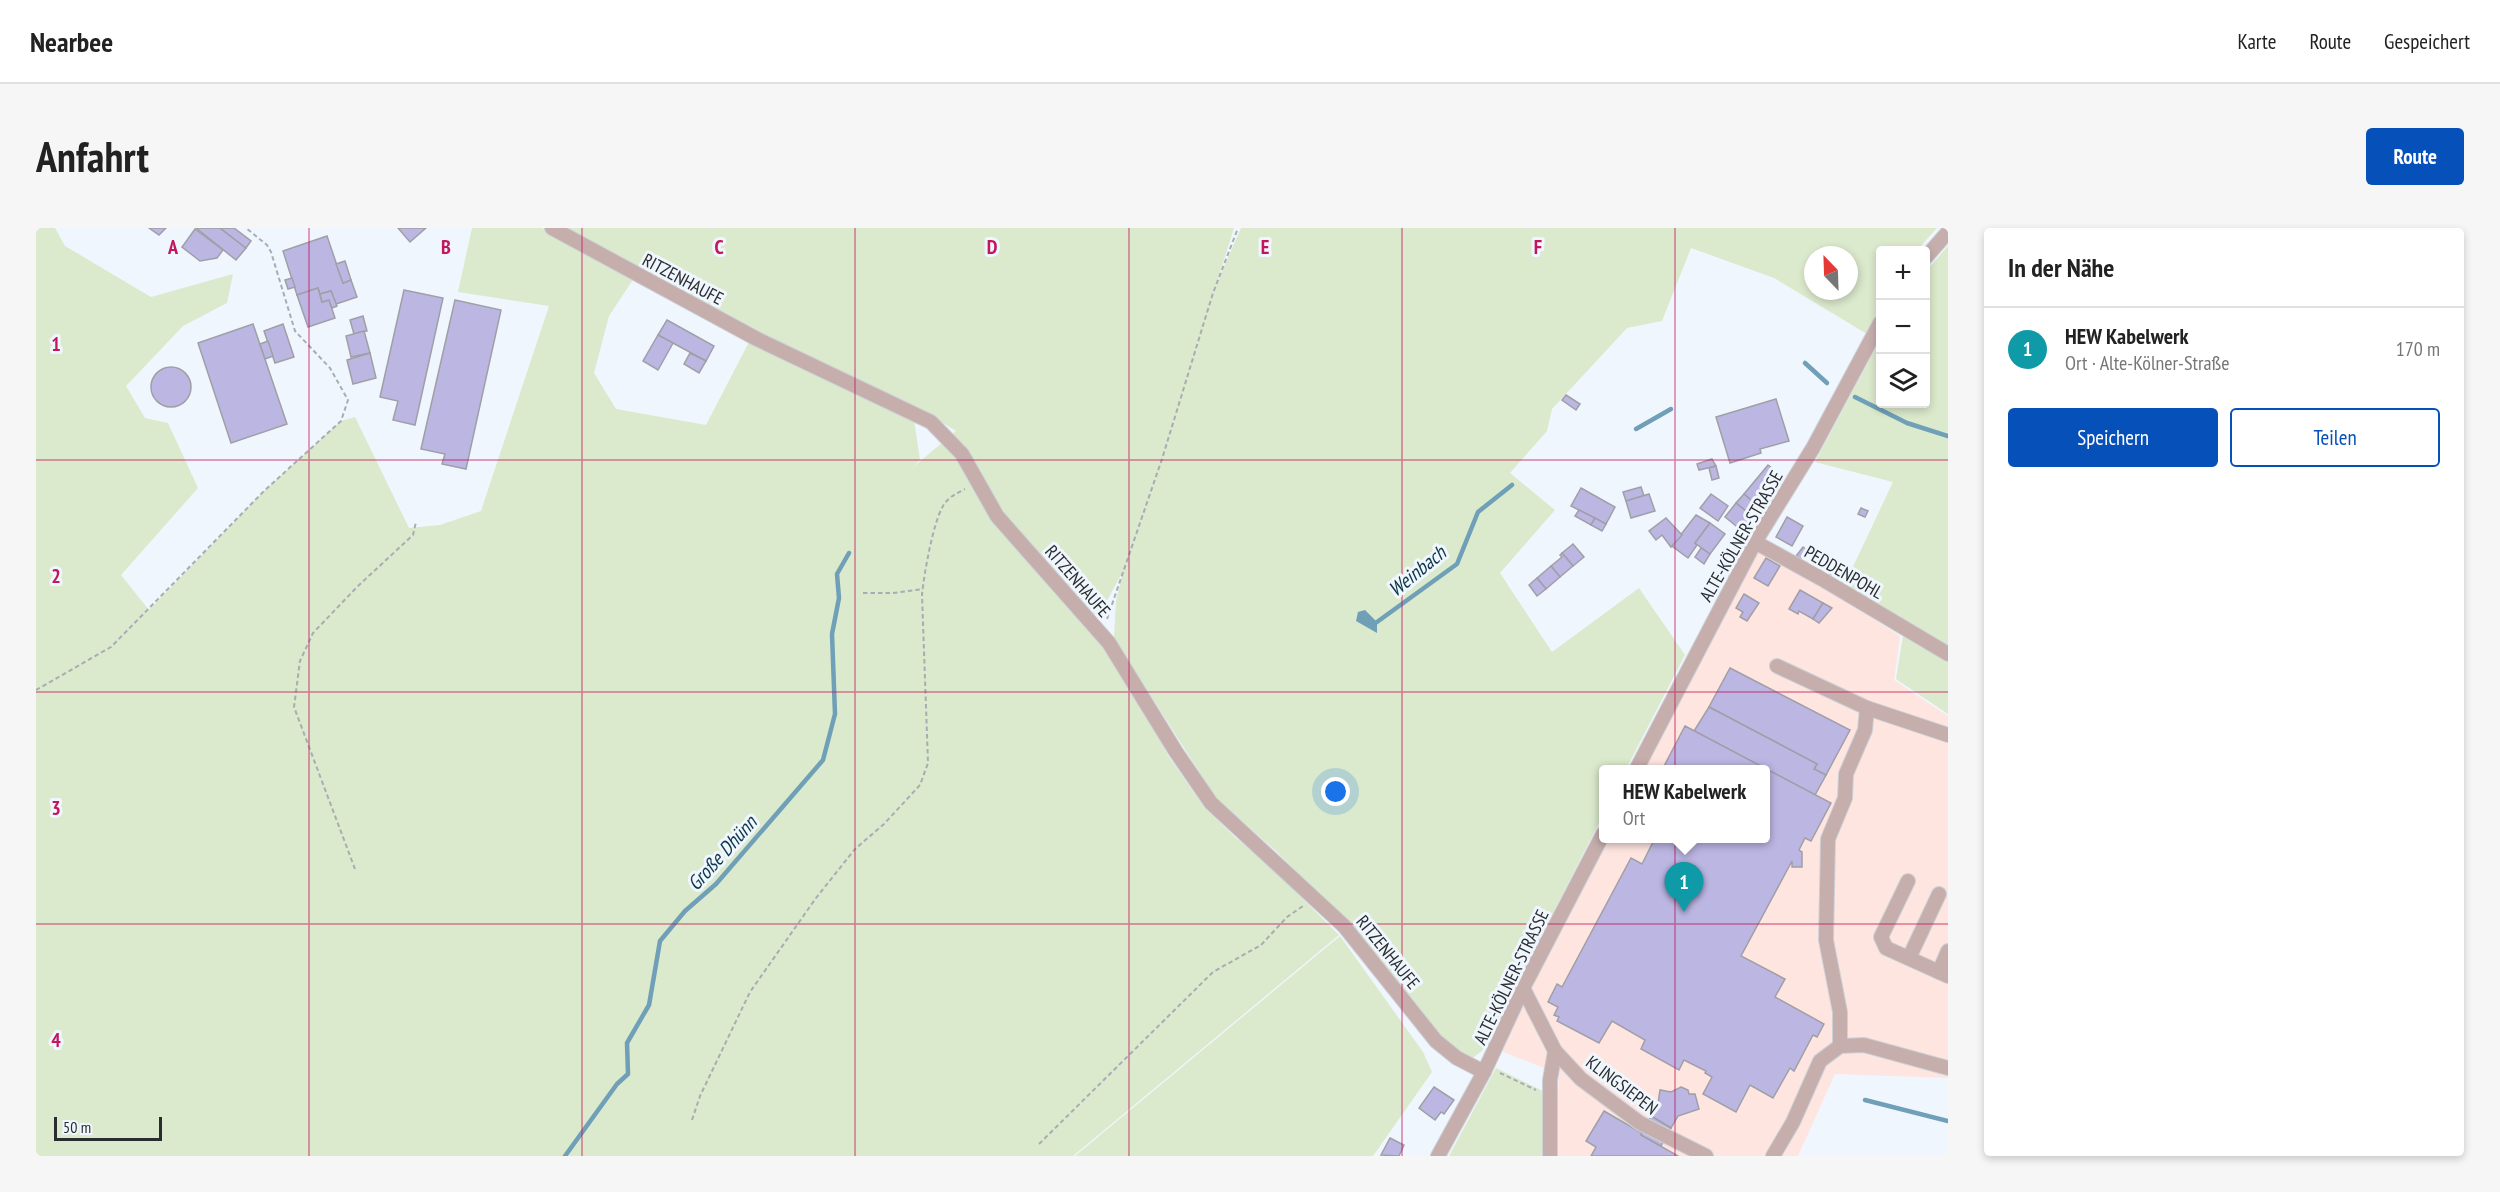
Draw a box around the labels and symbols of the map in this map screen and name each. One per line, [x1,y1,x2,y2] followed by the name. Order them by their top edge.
[167,234,179,260] text: A
[441,234,451,260] text: B
[714,234,724,260] text: C
[987,234,998,260] text: D
[1261,234,1269,260] text: E
[1534,234,1542,260] text: F
[1804,246,1858,300] north arrow
[639,248,727,310] street label: RITZENHAUFE
[51,331,61,357] text: 1
[1694,466,1788,606] street label: ALTE-KÖLNER-STRASSE
[1383,539,1452,602] water label: Weinbach
[1040,540,1116,622] street label: RITZENHAUFE
[1801,540,1888,604] street label: PEDDENPOHL
[51,563,61,589] text: 2
[1321,777,1350,806] your location
[51,795,61,821] text: 3
[682,809,763,896] water label: Große Dhünn
[1664,862,1704,912] pin: 1
[1468,906,1554,1048] street label: ALTE-KÖLNER-STRASSE
[1351,910,1425,994] street label: RITZENHAUFE
[51,1027,61,1053] text: 4
[1581,1050,1663,1120] street label: KLINGSIEPEN
[54,1114,162,1142] scale bar

